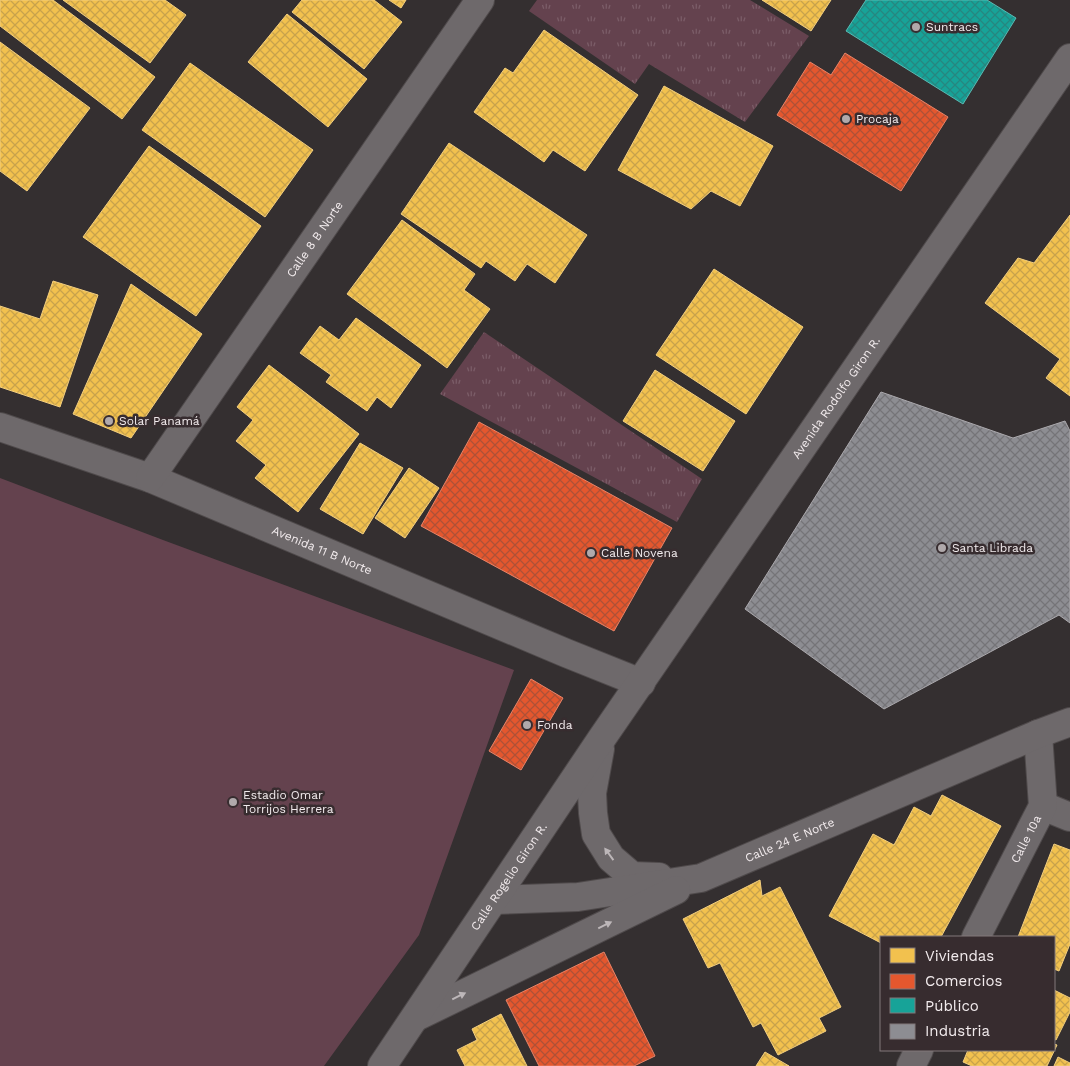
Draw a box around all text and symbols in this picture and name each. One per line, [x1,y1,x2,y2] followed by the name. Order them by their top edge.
[926,20,978,34] place label: Suntracs
[910,21,922,33] marker: Suntracs
[856,112,899,126] place label: Procaja
[840,113,852,125] marker: Procaja
[284,199,346,280] street label: Calle 8 B Norte
[789,334,883,462] street label: Avenida Rodolfo Giron R.
[119,414,200,428] place label: Solar Panamá
[103,415,115,427] marker: Solar Panamá
[270,523,374,578] street label: Avenida 11 B Norte
[952,541,1033,555] place label: Santa Librada
[936,542,948,554] marker: Santa Librada
[601,546,678,560] place label: Calle Novena
[585,547,597,559] marker: Calle Novena
[537,718,573,732] place label: Fonda
[521,719,533,731] marker: Fonda
[243,788,334,816] place label: Estadio Omar Torrijos Herrera
[227,796,239,808] marker: Estadio Omar Torrijos Herrera
[1008,812,1044,865] street label: Calle 10a
[743,815,837,865] street label: Calle 24 E Norte
[468,820,550,933] street label: Calle Rogelio Giron R.
[604,847,614,861] one-way arrow
[598,920,612,928] one-way arrow
[880,936,1055,1051] legend
[925,947,994,965] text: Viviendas
[925,972,1003,990] text: Comercios
[452,992,466,1000] one-way arrow
[925,997,979,1015] text: Público
[925,1022,991,1040] text: Industria

